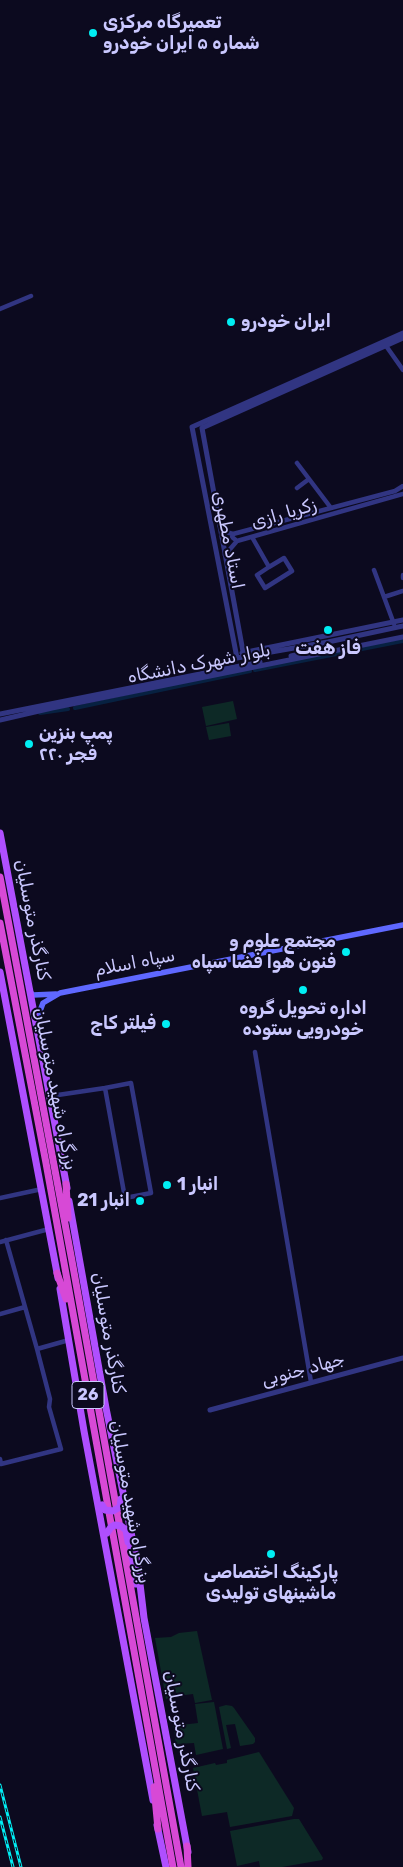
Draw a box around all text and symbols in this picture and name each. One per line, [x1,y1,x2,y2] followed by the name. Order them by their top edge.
[103,12,260,54] place label: تعمیرگاه مرکزی شماره ۵ ایران خودرو
[87,27,99,39] marker: تعمیرگاه مرکزی شماره ۵ ایران خودرو
[241,311,331,333] place label: ایران خودرو
[225,316,237,328] marker: ایران خودرو
[208,489,248,591] street label: استاد مطهری
[249,494,319,534] street label: زکریا رازی
[322,624,334,636] marker: فاز هفت
[295,638,361,660] place label: فاز هفت
[126,640,272,688] street label: بلوار شهرک دانشگاه
[39,723,113,766] place label: پمپ بنزین ۲۲۰ فجر
[23,738,35,750] marker: پمپ بنزین ۲۲۰ فجر
[10,858,54,982] street label: کنارگذر متوسلیان
[192,931,336,974] place label: مجتمع علوم و فنون هوا فضا سپاه
[93,945,177,981] street label: سپاه اسلام
[340,946,352,958] marker: مجتمع علوم و فنون هوا فضا سپاه
[297,984,309,996] marker: اداره تحویل گروه خودرویی ستوده
[239,998,367,1040] place label: اداره تحویل گروه خودرویی ستوده
[29,1006,81,1172] street label: بزرگراه شهید متوسلیان
[90,1013,156,1035] place label: فیلتر کاج
[160,1018,172,1030] marker: فیلتر کاج
[177,1174,218,1196] place label: انبار 1
[161,1179,173,1191] marker: انبار 1
[77,1190,130,1212] place label: انبار 21
[134,1195,146,1207] marker: انبار 21
[87,1271,129,1395] street label: کنارگذر متوسلیان
[259,1349,347,1391] street label: جهاد جنوبی
[72,1382,104,1408] road number: 26
[105,1419,155,1585] street label: بزرگراه شهید متوسلیان
[265,1548,277,1560] marker: پارکینگ اختصاصی ماشینهای تولیدی
[204,1562,338,1605] place label: پارکینگ اختصاصی ماشینهای تولیدی
[159,1669,203,1793] street label: کنارگذر متوسلیان

